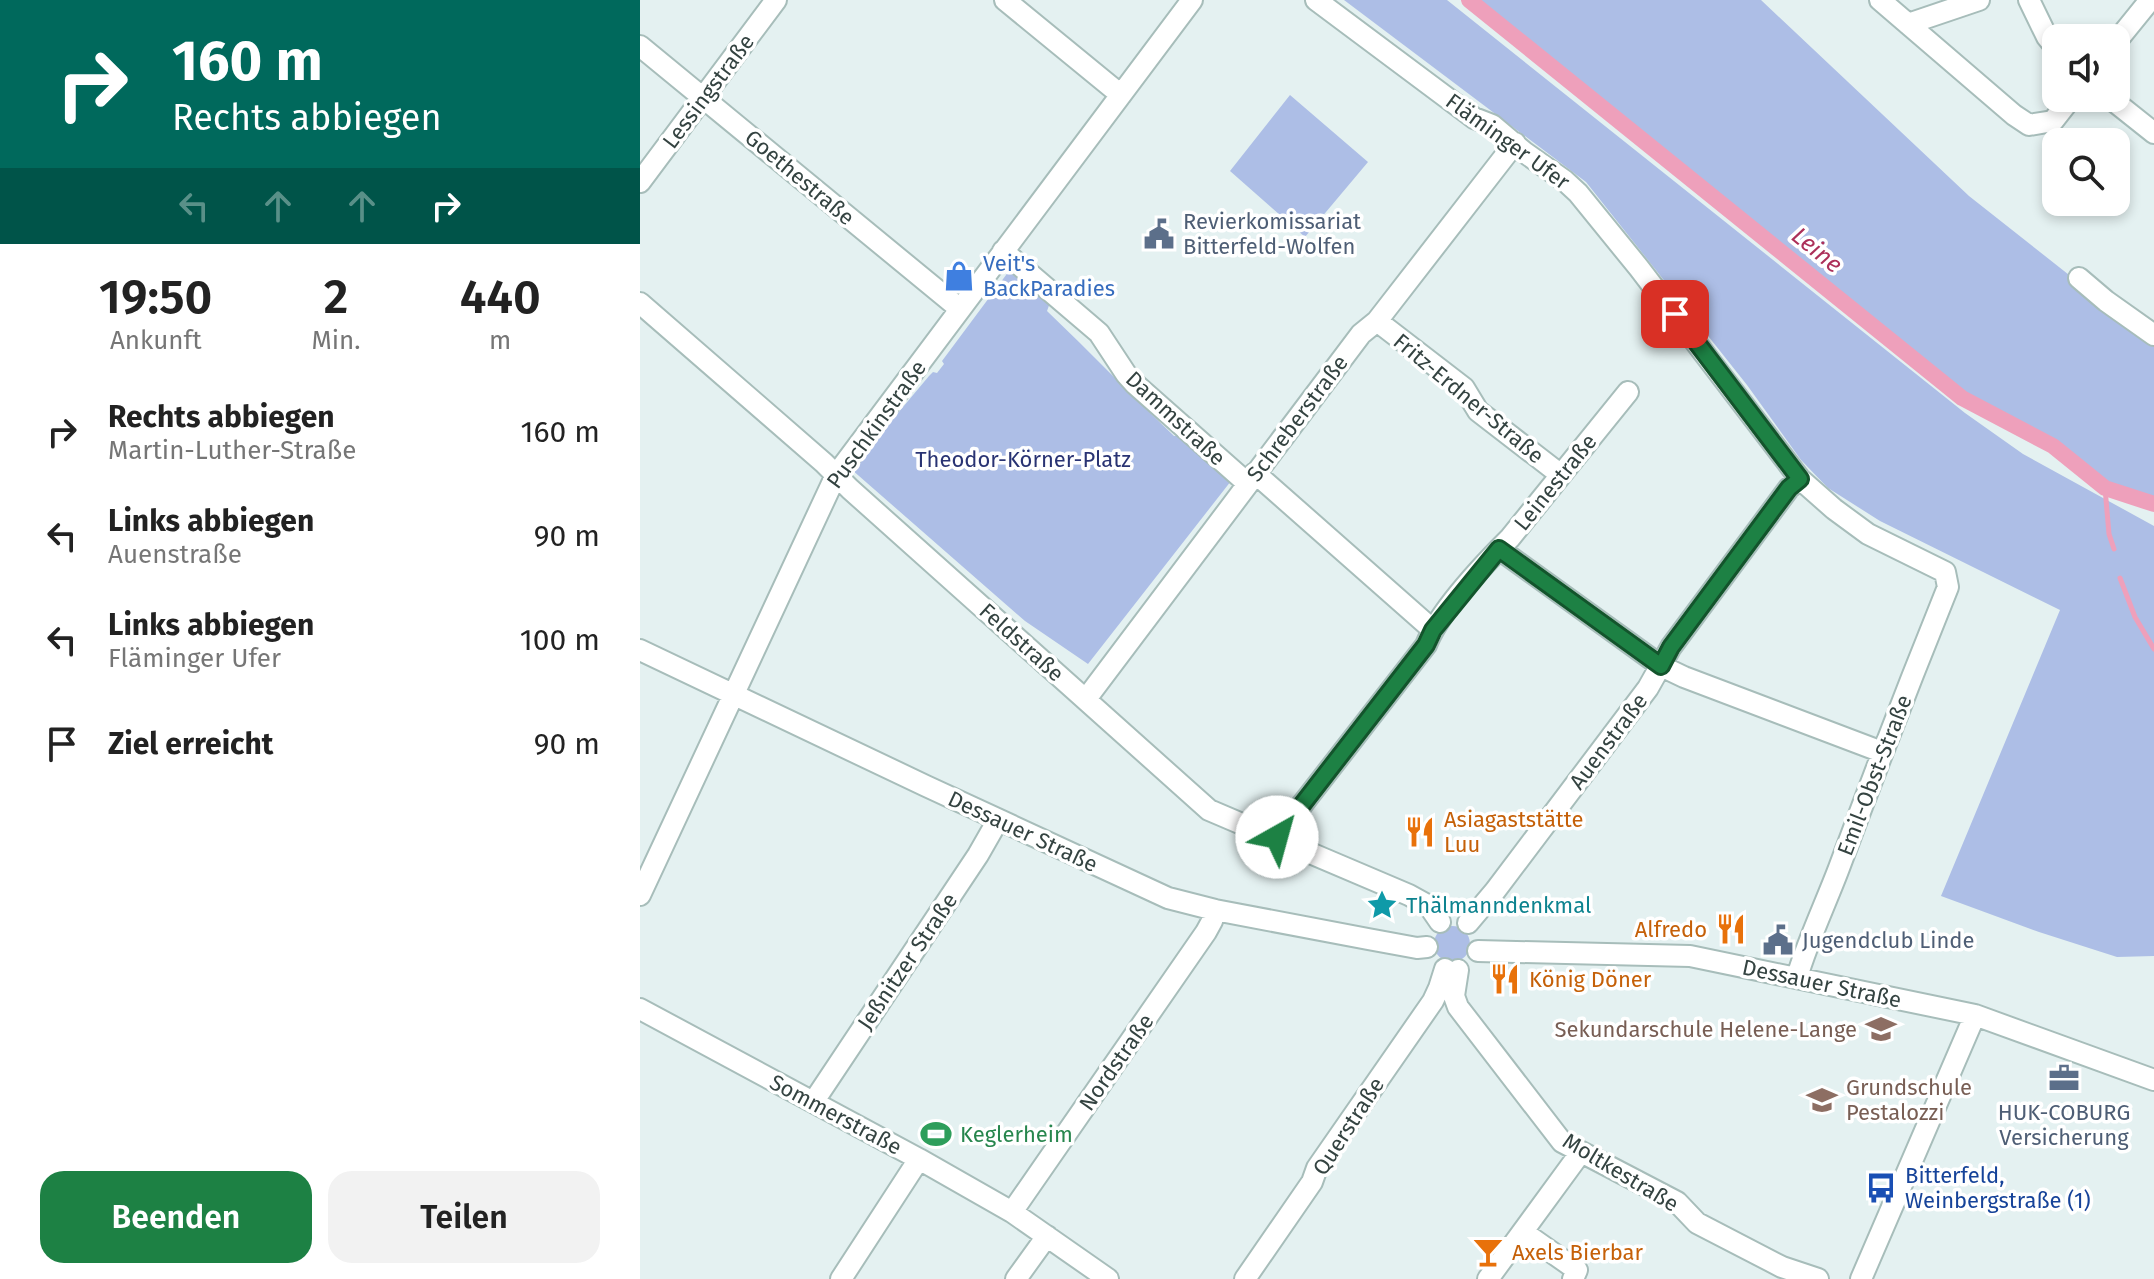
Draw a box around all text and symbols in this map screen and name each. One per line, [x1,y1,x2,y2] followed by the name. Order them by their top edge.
[2042,24,2130,216] map controls
[2042,24,2130,112] button: sound
[172,28,323,95] text: 160 m
[657,29,760,154] street label: Lessingstraße
[40,32,144,136] icon: right
[1441,87,1575,196] street label: Fläminger Ufer
[172,96,442,140] text: Rechts abbiegen
[739,124,860,231] street label: Goethestraße
[2042,128,2130,216] button: search
[172,184,216,228] icon: left
[256,184,300,228] icon: ahead
[340,184,384,228] icon: ahead
[424,184,468,228] icon: right
[1183,208,1361,260] place label: Revierkomissariat Bitterfeld-Wolfen
[1142,217,1176,251] public building icon: Revierkomissariat Bitterfeld-Wolfen
[1786,221,1848,279] water label: Leine
[983,250,1115,302] place label: Veit's BackParadies
[942,259,976,293] shop icon: Veit's BackParadies
[99,268,212,326] text: 19:50
[324,268,348,326] text: 2
[460,268,541,326] text: 440
[1641,280,1709,348] pin
[1653,292,1697,336] icon: arrive
[110,325,202,356] text: Ankunft
[312,325,361,356] text: Min.
[489,325,511,356] text: m
[1388,328,1549,469] street label: Fritz-Erdner-Straße
[1241,350,1354,487] street label: Schreberstraße
[821,355,932,494] street label: Puschkinstraße
[1120,365,1231,471] street label: Dammstraße
[108,399,335,435] text: Rechts abbiegen
[40,410,84,454] icon: right
[521,414,600,450] text: 160 m
[1508,429,1603,536] street label: Leinestraße
[108,435,356,466] text: Martin-Luther-Straße
[915,446,1131,473] park label: Theodor-Körner-Platz
[108,503,314,539] text: Links abbiegen
[40,514,84,558] icon: left
[534,518,600,554] text: 90 m
[108,539,242,570] text: Auenstraße
[974,597,1070,687] street label: Feldstraße
[108,607,314,643] text: Links abbiegen
[40,618,84,662] icon: left
[520,622,600,658] text: 100 m
[108,643,281,674] text: Fläminger Ufer
[1564,688,1653,795] street label: Auenstraße
[1831,691,1918,859] street label: Emil-Obst-Straße
[40,722,84,766] icon: arrive
[108,726,273,762] text: Ziel erreicht
[534,726,600,762] text: 90 m
[944,785,1102,878] street label: Dessauer Straße
[1235,795,1319,879] position arrow
[1444,806,1583,858] place label: Asiagaststätte Luu
[1403,815,1437,849] restaurant icon: Asiagaststätte Luu
[852,888,963,1035] street label: Jeßnitzer Straße
[1365,888,1399,922] place icon: Thälmanndenkmal
[1406,892,1591,919] place label: Thälmanndenkmal
[1714,912,1748,946] restaurant icon: Alfredo
[1635,916,1707,943] place label: Alfredo
[1761,923,1795,957] public building icon: Jugendclub Linde
[1802,927,1975,954] place label: Jugendclub Linde
[1740,953,1904,1014] street label: Dessauer Straße
[1488,962,1522,996] restaurant icon: König Döner
[1529,966,1652,993] place label: König Döner
[1073,1009,1160,1116] street label: Nordstraße
[1864,1012,1898,1046] school or university icon: Sekundarschule Helene-Lange
[1555,1016,1857,1043] place label: Sekundarschule Helene-Lange
[2047,1061,2081,1095] office icon: HUK-COBURG Versicherung
[765,1068,906,1161] street label: Sommerstraße
[1307,1072,1390,1180] street label: Querstraße
[1846,1074,1972,1126] place label: Grundschule Pestalozzi
[1805,1083,1839,1117] school or university icon: Grundschule Pestalozzi
[1998,1099,2130,1151] place label: HUK-COBURG Versicherung
[919,1117,953,1151] sports icon: Keglerheim
[960,1121,1073,1148] place label: Keglerheim
[1558,1127,1684,1218] street label: Moltkestraße
[1905,1162,2091,1214] place label: Bitterfeld, Weinbergstraße (1)
[40,1171,312,1263] button: Beenden
[328,1171,600,1263] button: Teilen
[1864,1171,1898,1205] bus stop icon: Bitterfeld, Weinbergstraße (1)
[1471,1235,1505,1269] bar icon: Axels Bierbar
[1512,1239,1643,1266] place label: Axels Bierbar

